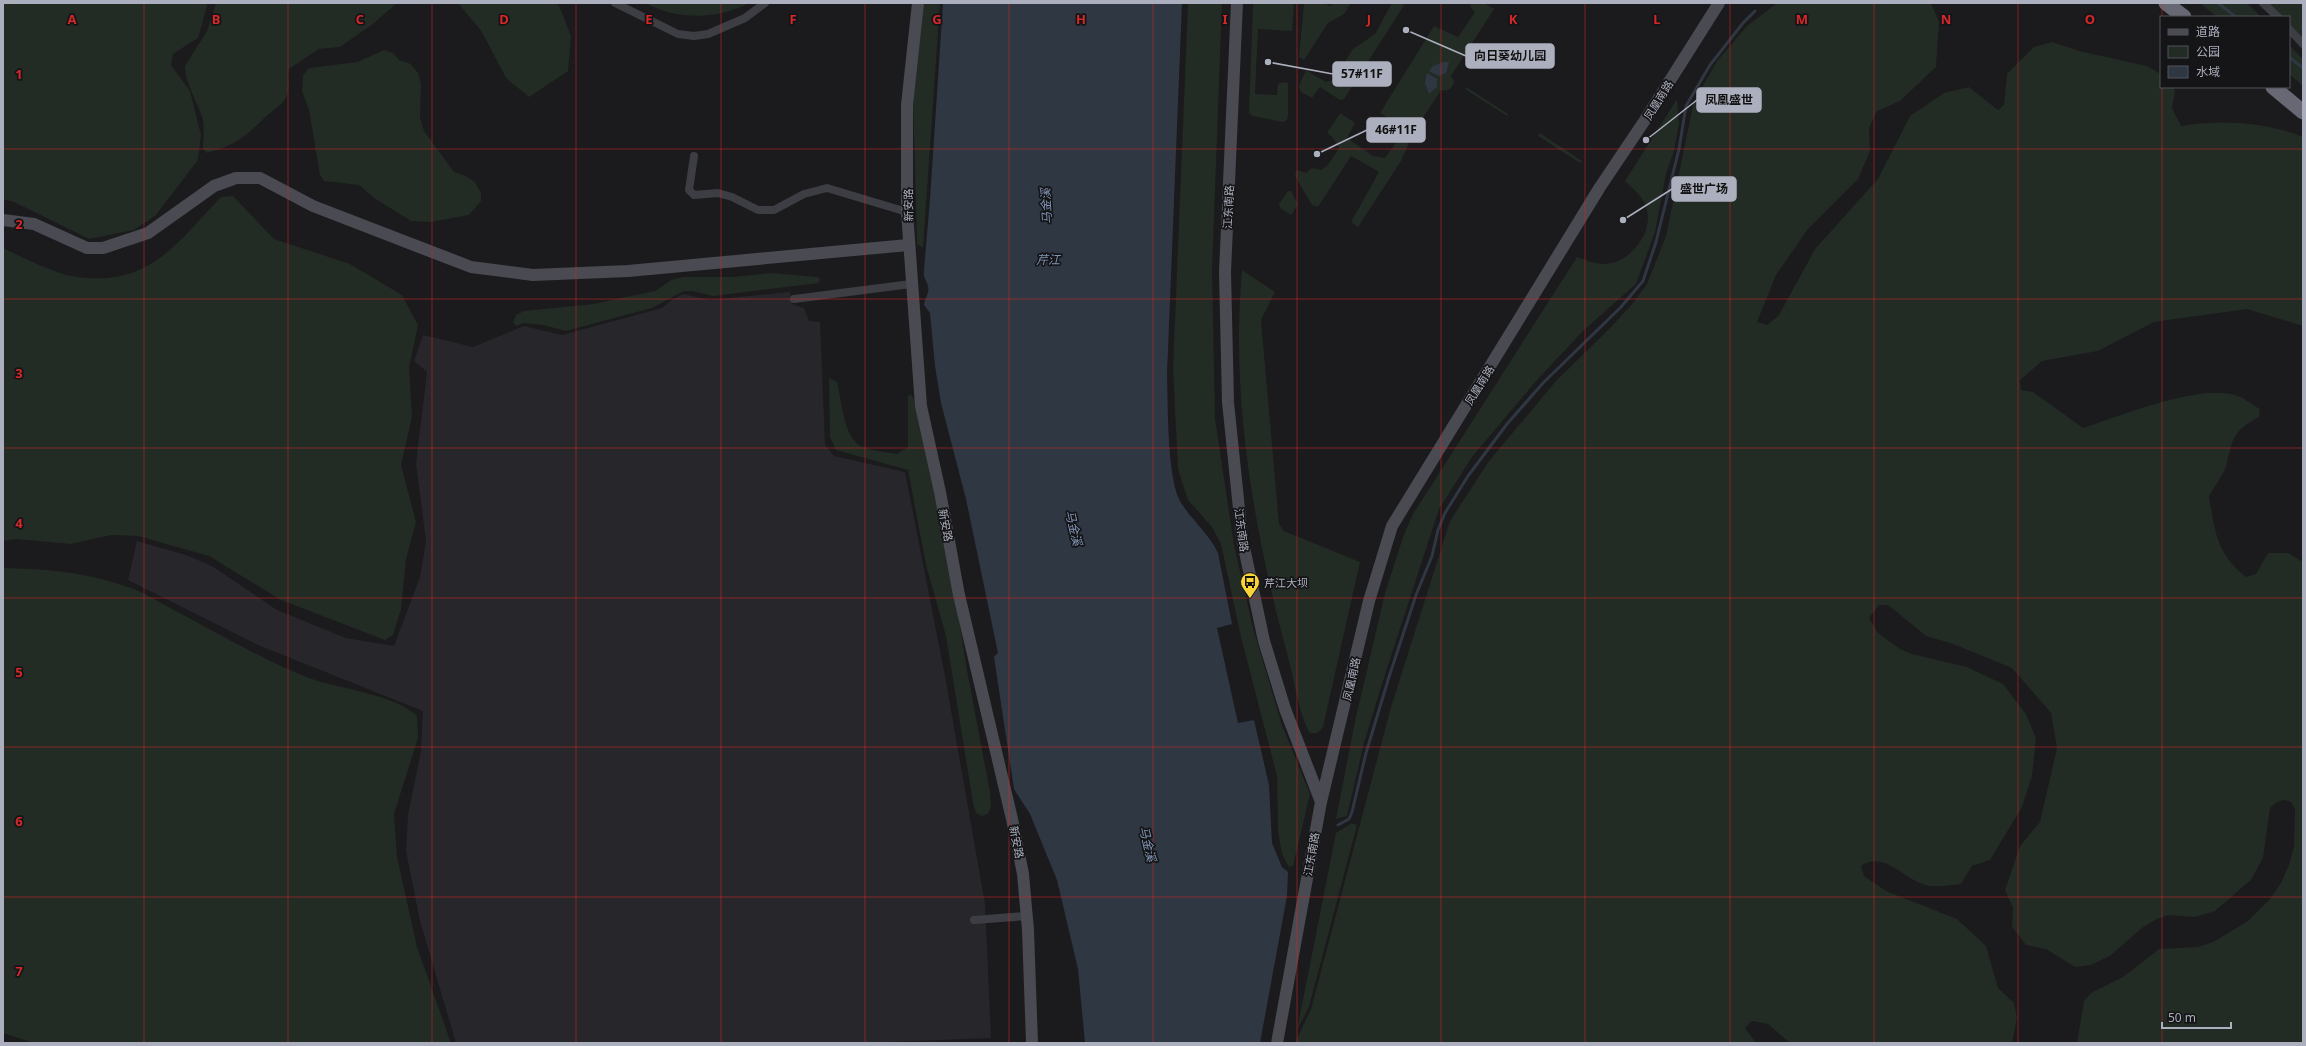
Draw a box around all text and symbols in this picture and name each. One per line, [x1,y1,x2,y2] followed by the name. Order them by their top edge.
[68,10,77,28] text: A
[212,10,220,28] text: B
[356,10,364,28] text: C
[499,10,509,28] text: D
[645,10,653,28] text: E
[789,10,797,28] text: F
[932,10,942,28] text: G
[1076,10,1086,28] text: H
[1222,10,1228,28] text: I
[1366,10,1371,28] text: J
[1509,10,1518,28] text: K
[1653,10,1661,28] text: L
[1796,10,1808,28] text: M
[1941,10,1951,28] text: N
[2085,10,2095,28] text: O
[2160,16,2290,88] legend
[2196,23,2220,40] text: 道路
[2196,43,2220,60] text: 公园
[1466,44,1554,68] callout: 向日葵幼儿园
[1474,47,1546,64] text: 向日葵幼儿园
[1333,62,1391,86] callout: 57#11F
[2196,63,2220,80] text: 水域
[15,65,23,83] text: 1
[1341,65,1383,82] text: 57#11F
[1640,77,1676,123] street label: 凤凰南路
[1697,88,1761,112] callout: 凤凰盛世
[1705,91,1753,108] text: 凤凰盛世
[1367,118,1425,142] callout: 46#11F
[1375,121,1417,138] text: 46#11F
[1672,177,1736,201] callout: 盛世广场
[1680,180,1728,197] text: 盛世广场
[1219,185,1237,229] street label: 江东南路
[1036,186,1055,224] water label: 马金溪
[900,188,916,222] street label: 新安路
[15,215,23,233] text: 2
[1036,251,1062,268] water label: 芹江
[1461,362,1497,408] street label: 凤凰南路
[15,364,23,382] text: 3
[935,507,957,543] street label: 新安路
[1232,507,1252,553] street label: 江东南路
[1062,509,1087,549] water label: 马金溪
[15,514,23,532] text: 4
[1239,571,1261,599] bus stop icon: 芹江大坝
[1264,575,1308,590] place label: 芹江大坝
[1339,656,1363,702] street label: 凤凰南路
[15,663,23,681] text: 5
[15,812,23,830] text: 6
[1006,824,1028,860] street label: 新安路
[1136,825,1161,865] water label: 马金溪
[1300,831,1322,877] street label: 江东南路
[15,962,23,980] text: 7
[2162,1004,2231,1030] scale bar
[2168,1009,2196,1026] text: 50 m

